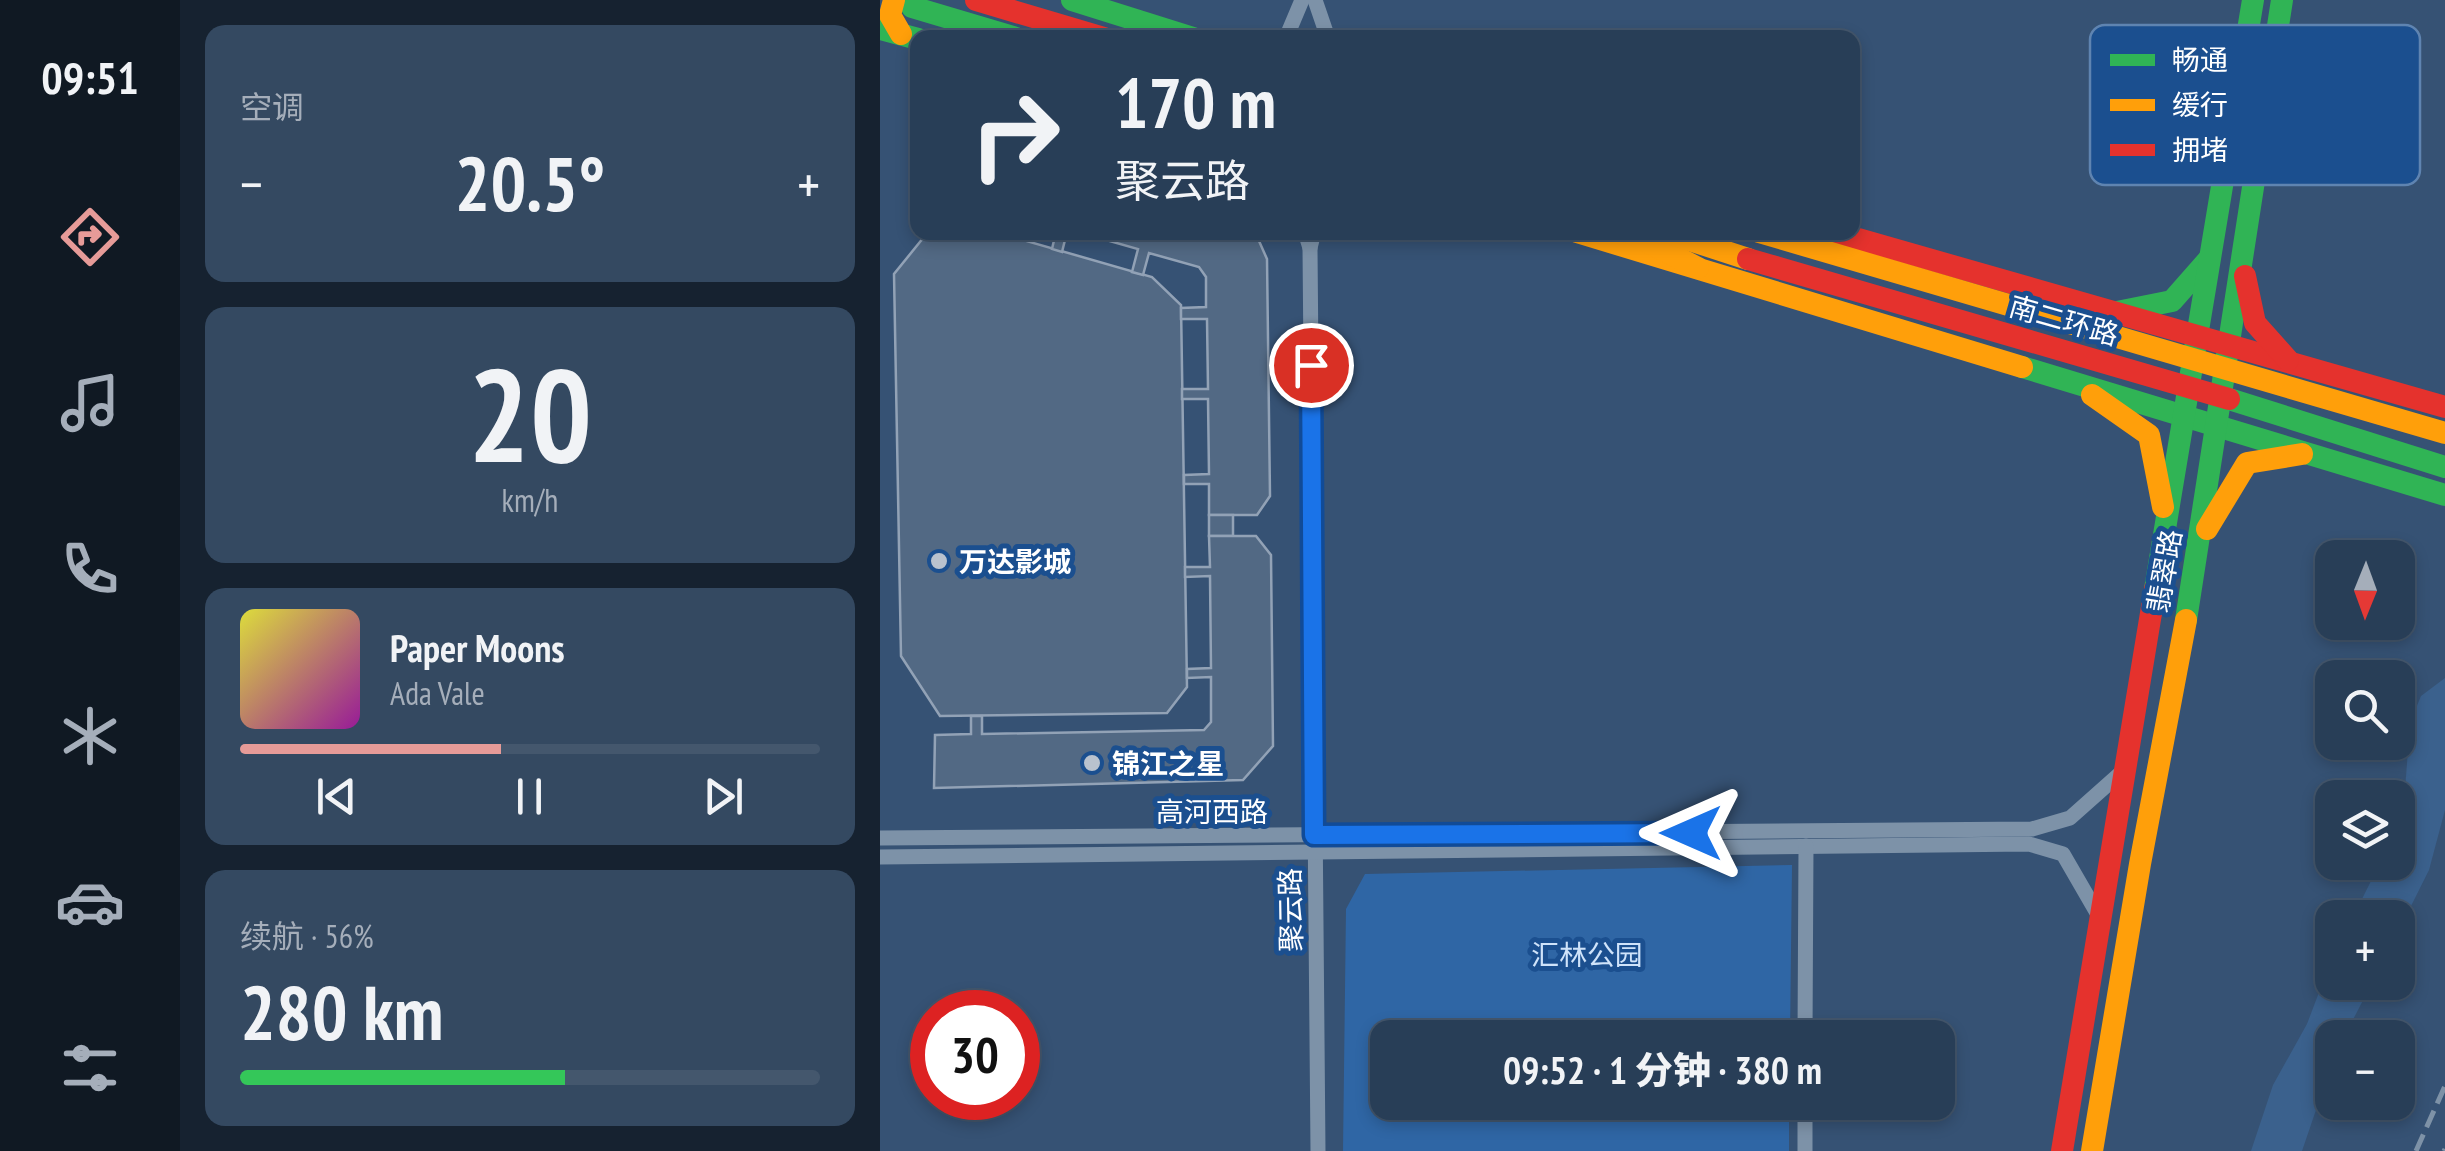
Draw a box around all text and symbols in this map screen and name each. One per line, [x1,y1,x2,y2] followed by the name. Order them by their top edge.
[2090,25,2420,185] legend
[2172,41,2228,78] text: 畅通
[41,48,139,106] text: 09:51
[1115,57,1276,147] text: 170 m
[950,70,1080,200] icon: right
[240,86,304,128] text: 空调
[2172,86,2228,123] text: 缓行
[2172,131,2228,168] text: 拥堵
[455,135,605,232] text: 20.5°
[240,148,263,219] text: −
[797,148,820,219] text: +
[1115,151,1250,209] text: 聚云路
[55,202,125,272] icon: directions
[2005,287,2123,353] street label: 南二环路
[1269,323,1354,408] pin
[468,330,592,498] text: 20
[1284,338,1339,393] icon: arrive
[55,368,125,438] icon: music
[502,479,558,521] text: km/h
[2138,526,2190,616] street label: 翡翠路
[55,534,125,604] icon: phone
[2315,540,2415,640] north arrow
[2315,540,2415,1120] map controls
[959,543,1071,580] place label: 万达影城
[928,550,950,572] marker: 万达影城
[390,623,565,672] text: Paper Moons
[2315,660,2415,760] button: search
[390,672,485,714] text: Ada Vale
[55,701,125,771] icon: climate
[1112,745,1224,782] place label: 锦江之星
[1081,752,1103,774] marker: 锦江之星
[309,769,364,824] icon: previous
[502,769,557,824] icon: pause
[696,769,751,824] icon: next
[2315,780,2415,880] button: layers
[1639,781,1743,885] position arrow
[1156,793,1268,830] street label: 高河西路
[55,867,125,937] icon: car
[1271,868,1309,952] street label: 聚云路
[2315,900,2415,1000] button: +
[240,915,374,957] text: 续航 · 56%
[1531,936,1643,973] park label: 汇林公园
[240,964,444,1061] text: 280 km
[910,990,1040,1120] speed limit sign: 30
[2315,1020,2415,1120] button: −
[55,1033,125,1103] icon: filters
[1503,1045,1822,1094] text: 09:52 · 1 分钟 · 380 m

